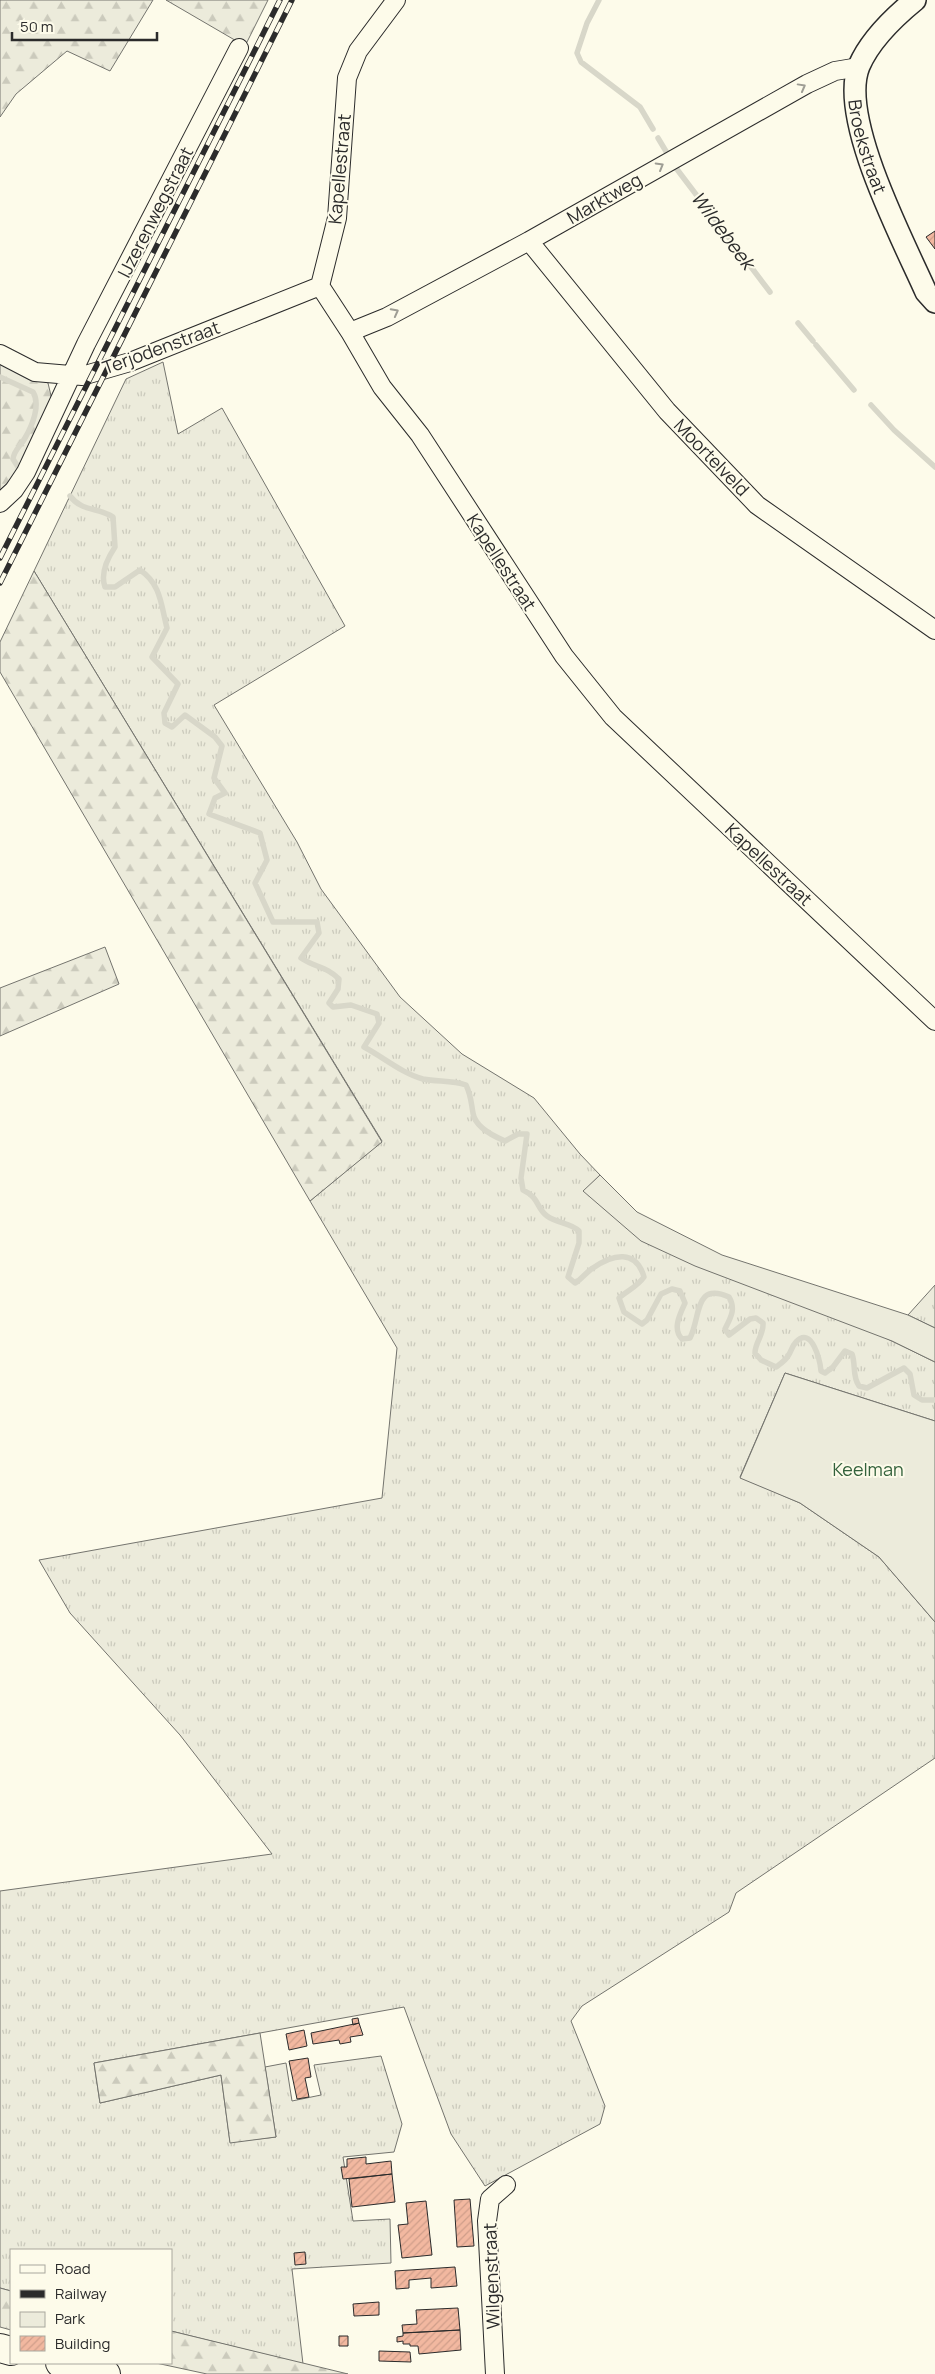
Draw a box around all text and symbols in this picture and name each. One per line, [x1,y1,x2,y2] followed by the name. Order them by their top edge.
[12,10,158,42] scale bar
[20,16,54,37] text: 50 m
[796,83,805,93] one-way arrow
[843,98,893,197] street label: Broekstraat
[322,113,356,225] street label: Kapellestraat
[112,143,198,281] street label: IJzerenwegstraat
[654,163,663,173] one-way arrow
[562,167,646,229] street label: Marktweg
[685,186,762,276] water label: Wildebeek
[390,308,399,318] one-way arrow
[99,315,223,379] street label: Terjodenstraat
[669,413,755,501] street label: Moortelveld
[462,509,542,615] street label: Kapellestraat
[720,817,818,911] street label: Kapellestraat
[832,1457,904,1481] park label: Keelman
[477,2222,505,2330] street label: Wilgenstraat
[10,2249,172,2364] legend
[55,2258,91,2279] text: Road
[55,2283,107,2304] text: Railway
[55,2308,85,2329] text: Park
[55,2333,110,2354] text: Building

